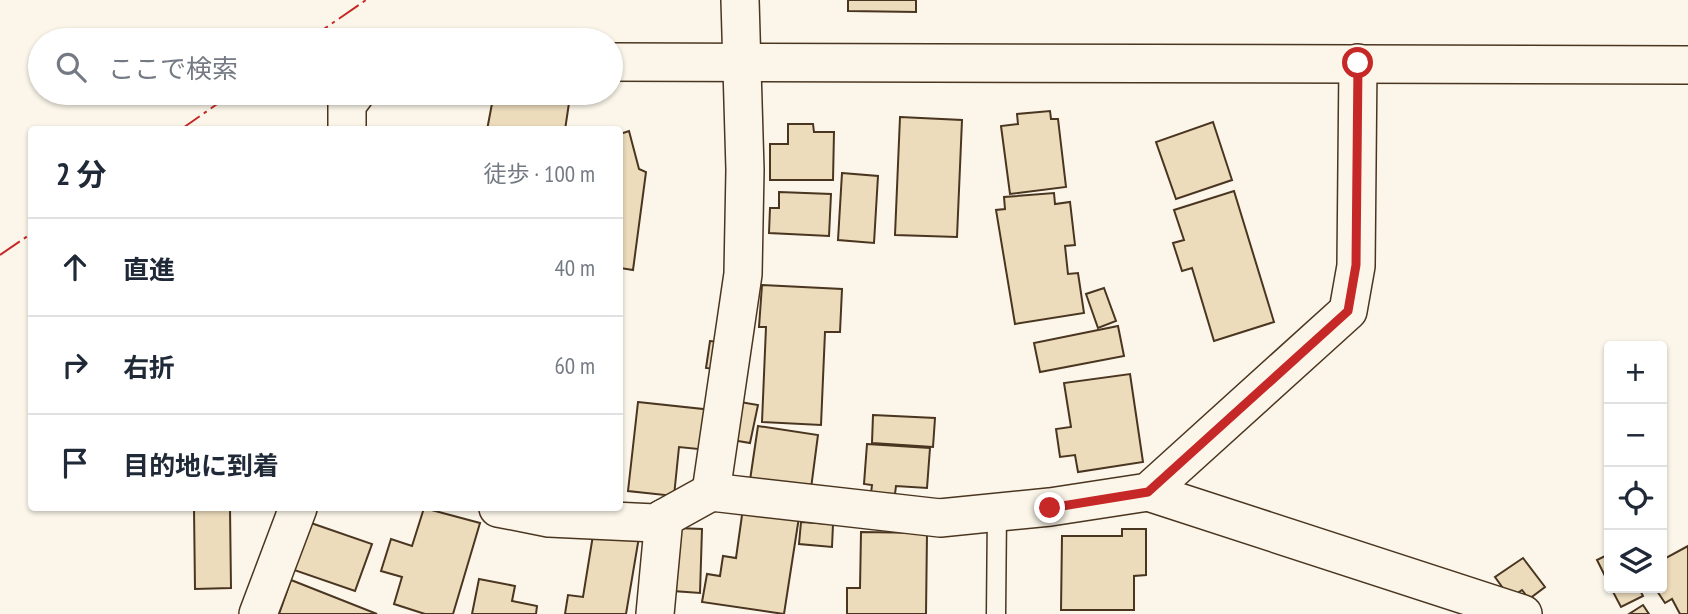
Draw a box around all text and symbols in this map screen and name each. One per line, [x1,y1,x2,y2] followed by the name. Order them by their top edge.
[28,28,623,105] search box
[1342,47,1373,78] route start
[52,48,90,86] icon: search
[108,52,238,85] text: ここで検索
[56,154,107,193] text: 2 分
[483,159,595,188] text: 徒歩 · 100 m
[56,248,94,286] icon: ahead
[123,253,175,286] text: 直進
[554,253,595,282] text: 40 m
[1604,341,1667,593] map controls
[1604,341,1667,404] button: +
[56,346,94,384] icon: right
[123,351,175,384] text: 右折
[554,351,595,380] text: 60 m
[1604,404,1667,467] button: −
[56,444,94,482] icon: arrive
[123,449,279,482] text: 目的地に到着
[1604,467,1667,530] button: locate
[1034,492,1065,523] route end
[1604,530,1667,593] button: layers

